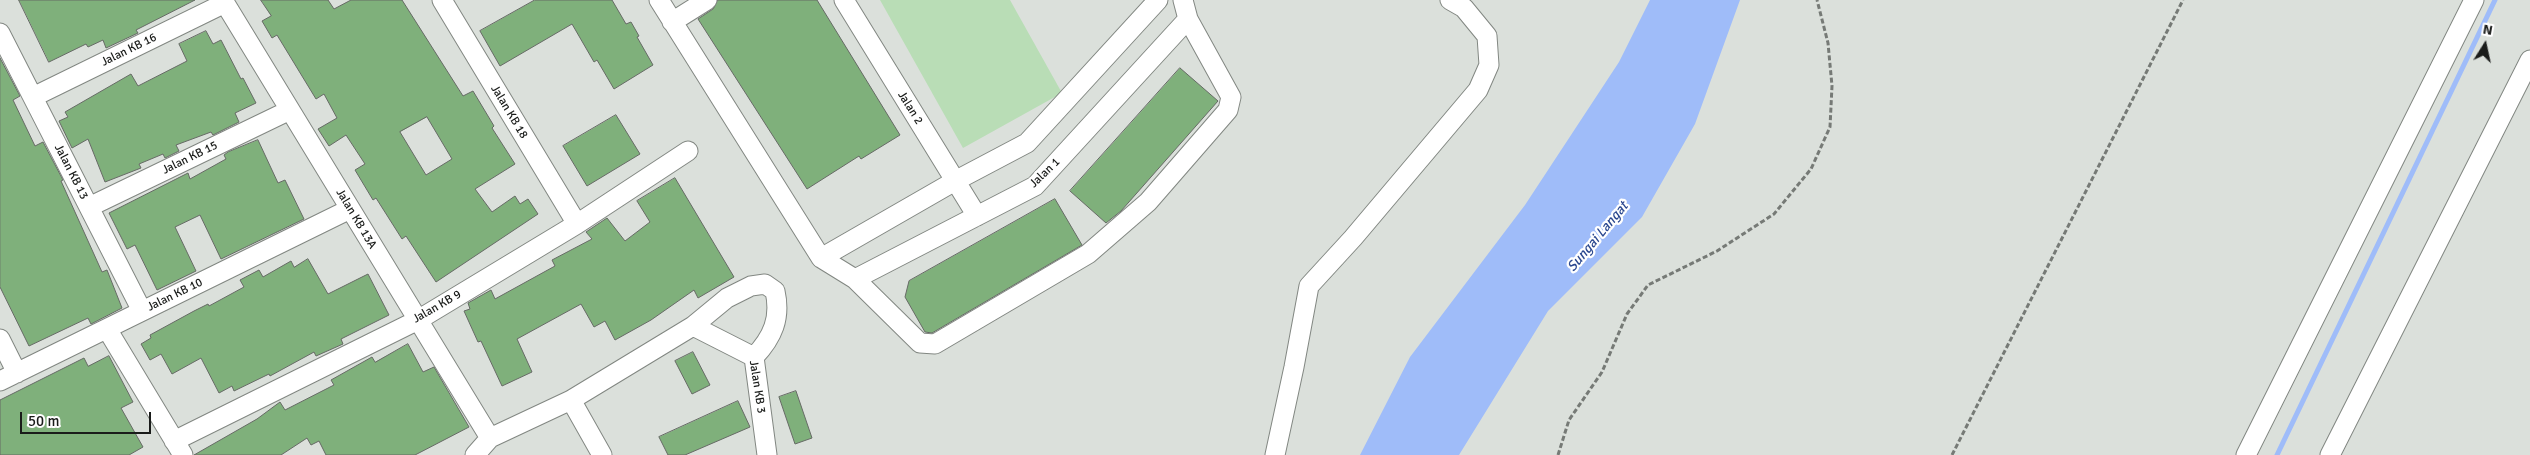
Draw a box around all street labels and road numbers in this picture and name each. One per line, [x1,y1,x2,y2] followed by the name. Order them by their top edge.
[99,30,159,70] street label: Jalan KB 16
[487,83,531,141] street label: Jalan KB 18
[894,89,926,127] street label: Jalan 2
[160,138,220,178] street label: Jalan KB 15
[51,142,91,202] street label: Jalan KB 13
[1027,155,1063,191] street label: Jalan 1
[332,186,380,252] street label: Jalan KB 13A
[145,275,205,315] street label: Jalan KB 10
[410,287,464,327] street label: Jalan KB 9
[746,359,768,415] street label: Jalan KB 3

